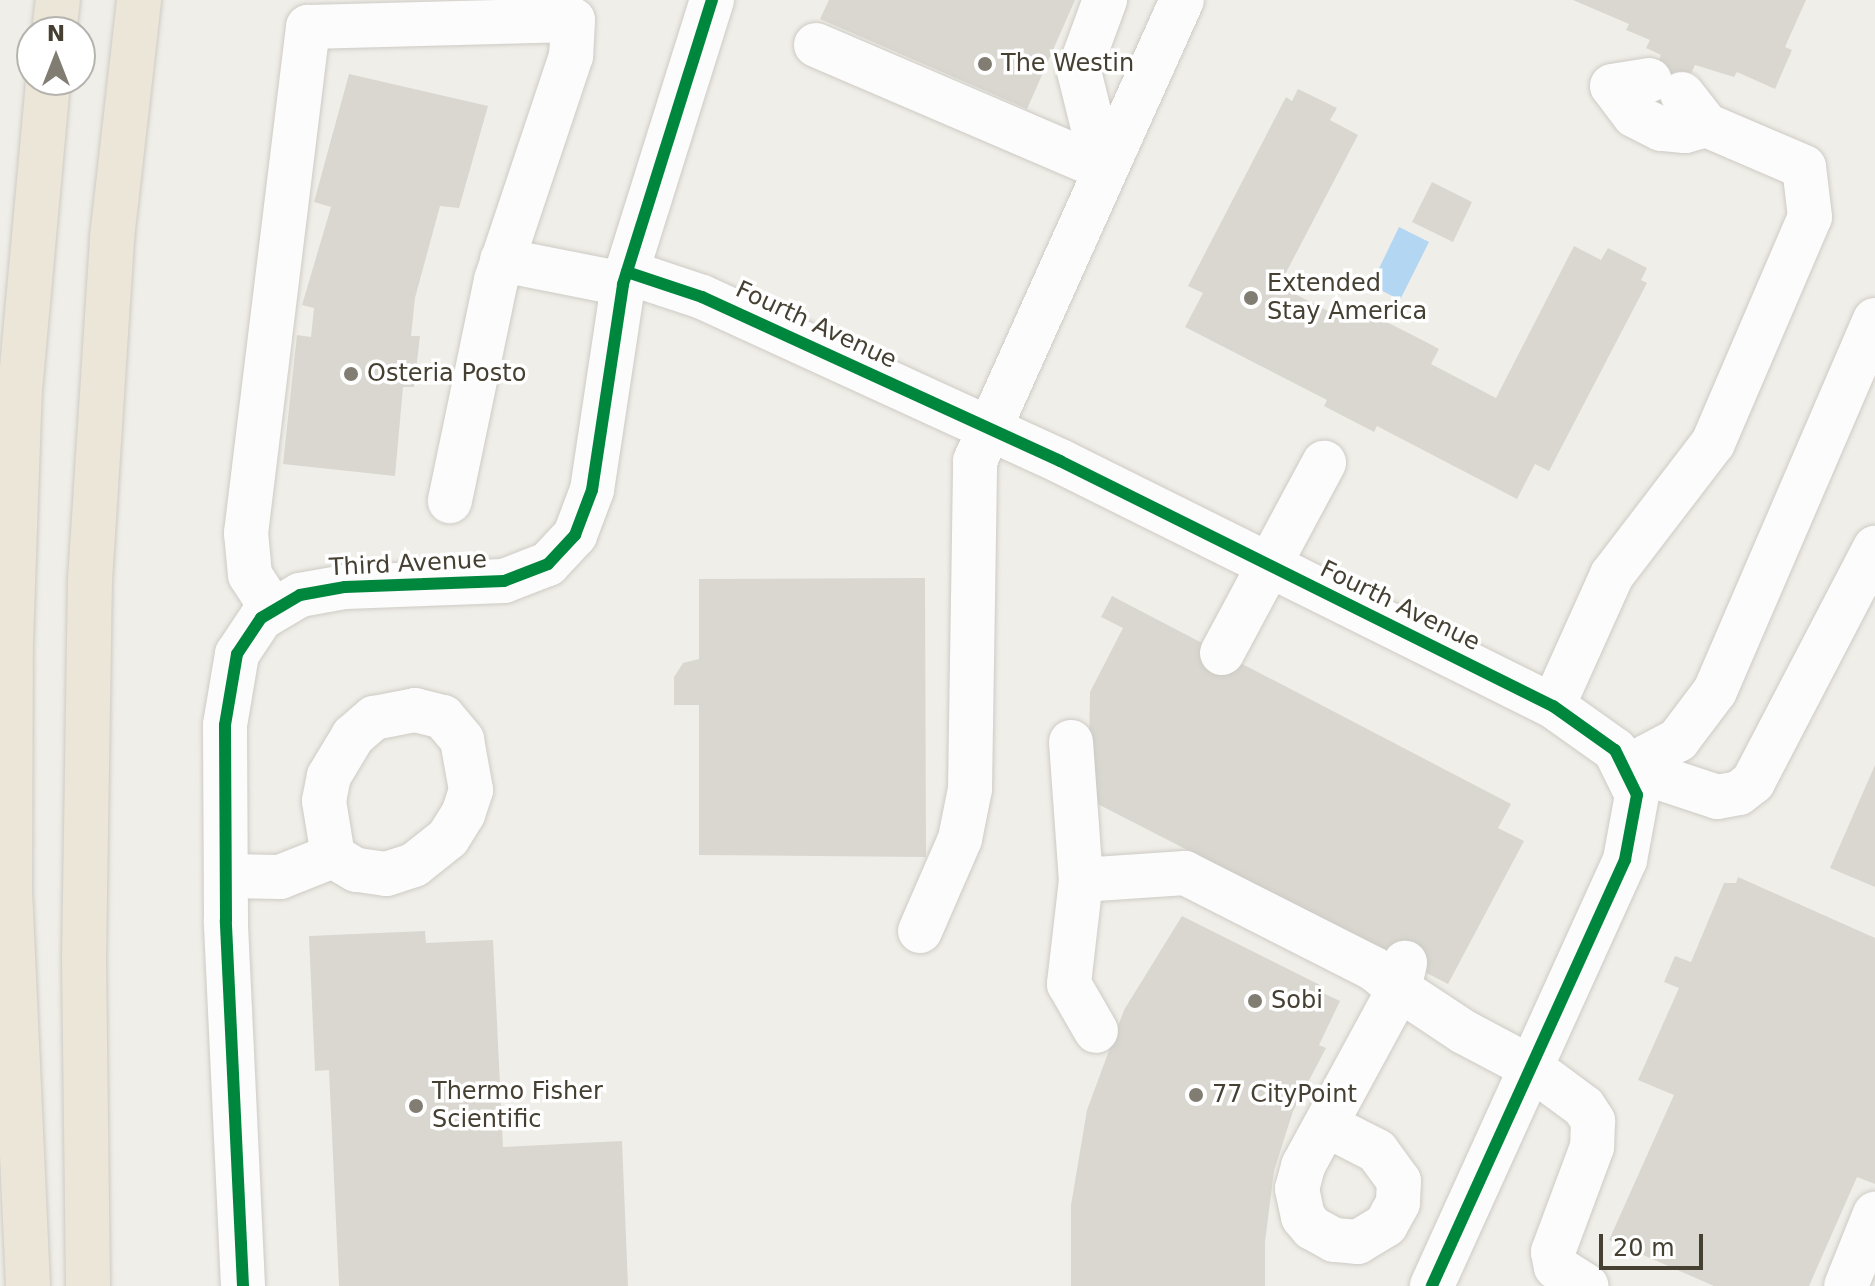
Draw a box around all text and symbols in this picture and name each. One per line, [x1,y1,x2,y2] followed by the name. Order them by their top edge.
[16,16,96,96] north arrow
[47,21,65,46] text: N
[1001,50,1134,78] place label: The Westin
[976,55,994,73] marker: The Westin
[1267,270,1427,326] place label: Extended Stay America
[731,275,901,375] street label: Fourth Avenue
[1242,289,1260,307] marker: Extended Stay America
[367,360,526,388] place label: Osteria Posto
[342,365,360,383] marker: Osteria Posto
[328,545,488,583] street label: Third Avenue
[1315,555,1485,657] street label: Fourth Avenue
[1271,987,1323,1015] place label: Sobi
[1246,992,1264,1010] marker: Sobi
[432,1078,603,1134] place label: Thermo Fisher Scientific
[1212,1081,1357,1109] place label: 77 CityPoint
[1187,1086,1205,1104] marker: 77 CityPoint
[407,1097,425,1115] marker: Thermo Fisher Scientific
[1603,1218,1707,1268] scale bar
[1613,1234,1675,1262] text: 20 m

